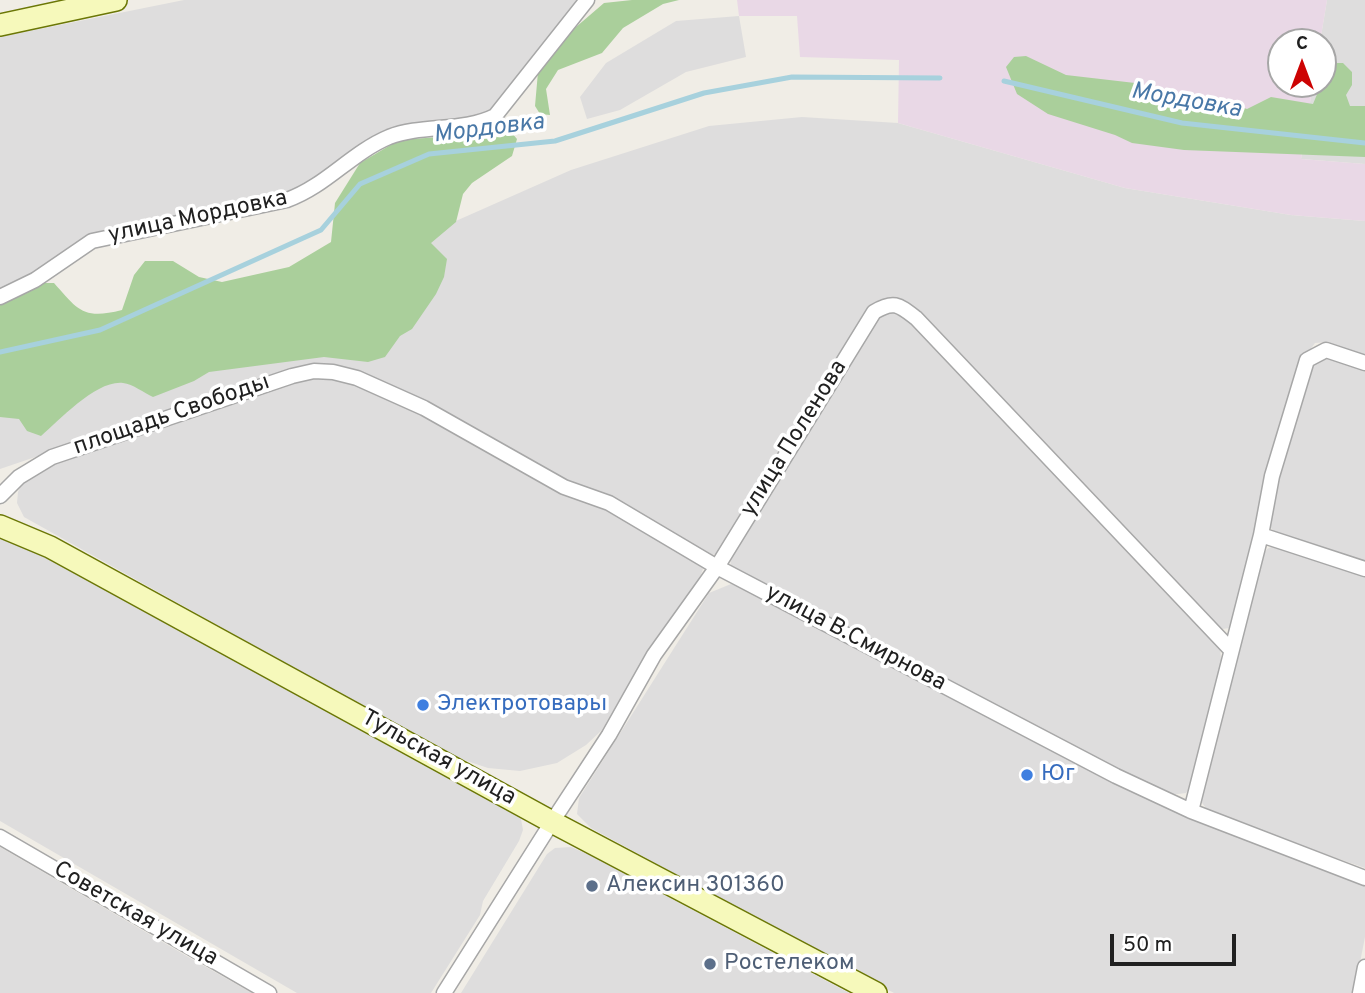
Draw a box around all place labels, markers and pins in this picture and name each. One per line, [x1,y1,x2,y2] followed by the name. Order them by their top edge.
[437,691,607,719] place label: Электротовары
[415,697,431,713] marker: Электротовары
[1041,761,1075,789] place label: Юг
[1019,767,1035,783] marker: Юг
[606,872,785,900] place label: Алексин 301360
[584,878,600,894] marker: Алексин 301360
[724,950,855,978] place label: Ростелеком
[702,956,718,972] marker: Ростелеком

